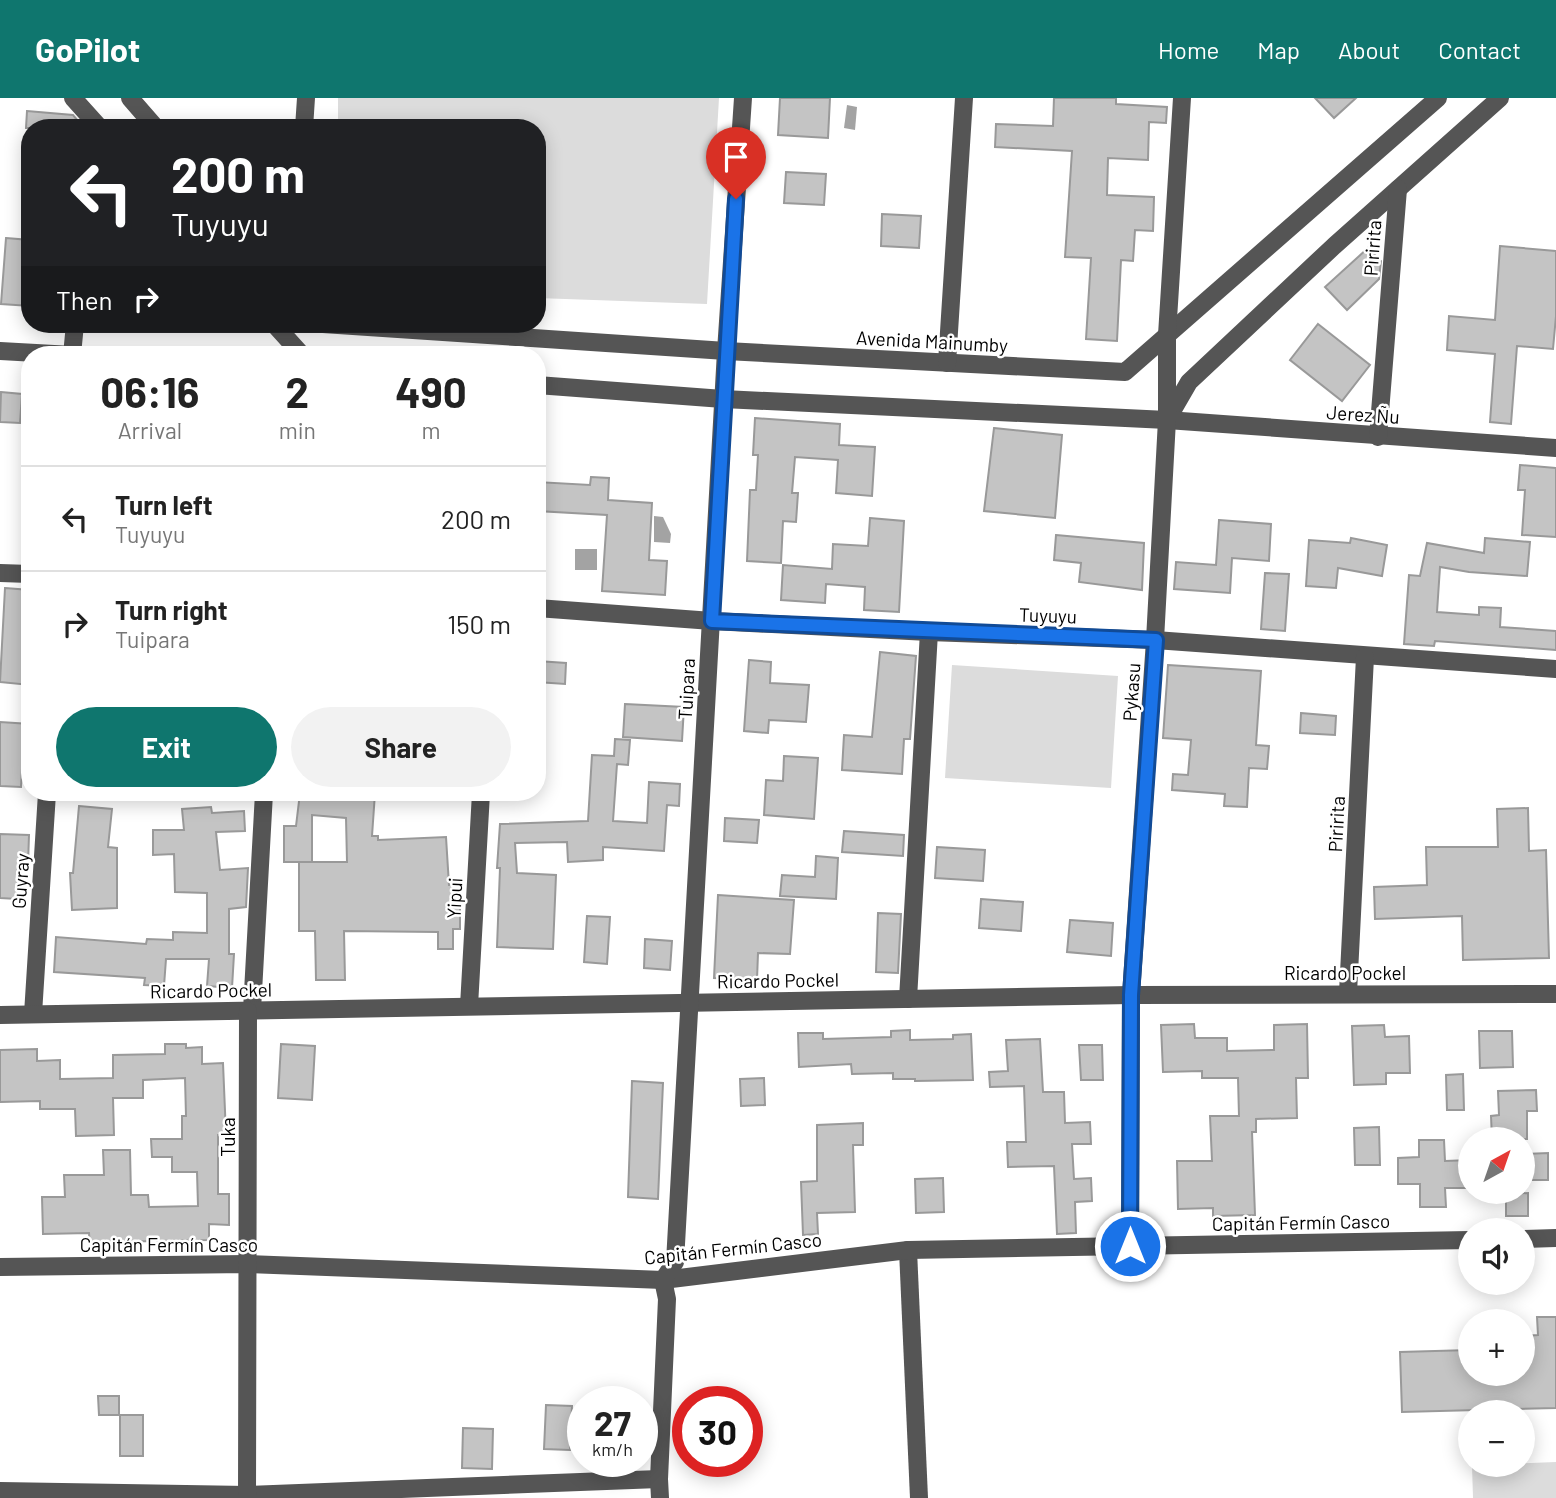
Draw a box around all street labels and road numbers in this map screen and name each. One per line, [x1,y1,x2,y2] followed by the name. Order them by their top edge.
[1359,219,1385,277] street label: Piririta
[855,326,1009,356] street label: Avenida Mainumby
[1326,400,1400,428] street label: Jerez Ñu
[1019,602,1077,628] street label: Tuyuyu
[673,658,699,720] street label: Tuipara
[1117,662,1145,722] street label: Pykasu
[1323,795,1349,853] street label: Piririta
[7,852,33,910] street label: Guyray
[441,877,467,919] street label: Yipui
[1284,961,1406,984] street label: Ricardo Pockel
[717,967,839,993] street label: Ricardo Pockel
[150,977,272,1003] street label: Ricardo Pockel
[216,1117,239,1157] street label: Tuka
[1212,1209,1390,1235] street label: Capitán Fermín Casco
[643,1227,823,1269] street label: Capitán Fermín Casco
[80,1233,258,1256] street label: Capitán Fermín Casco

